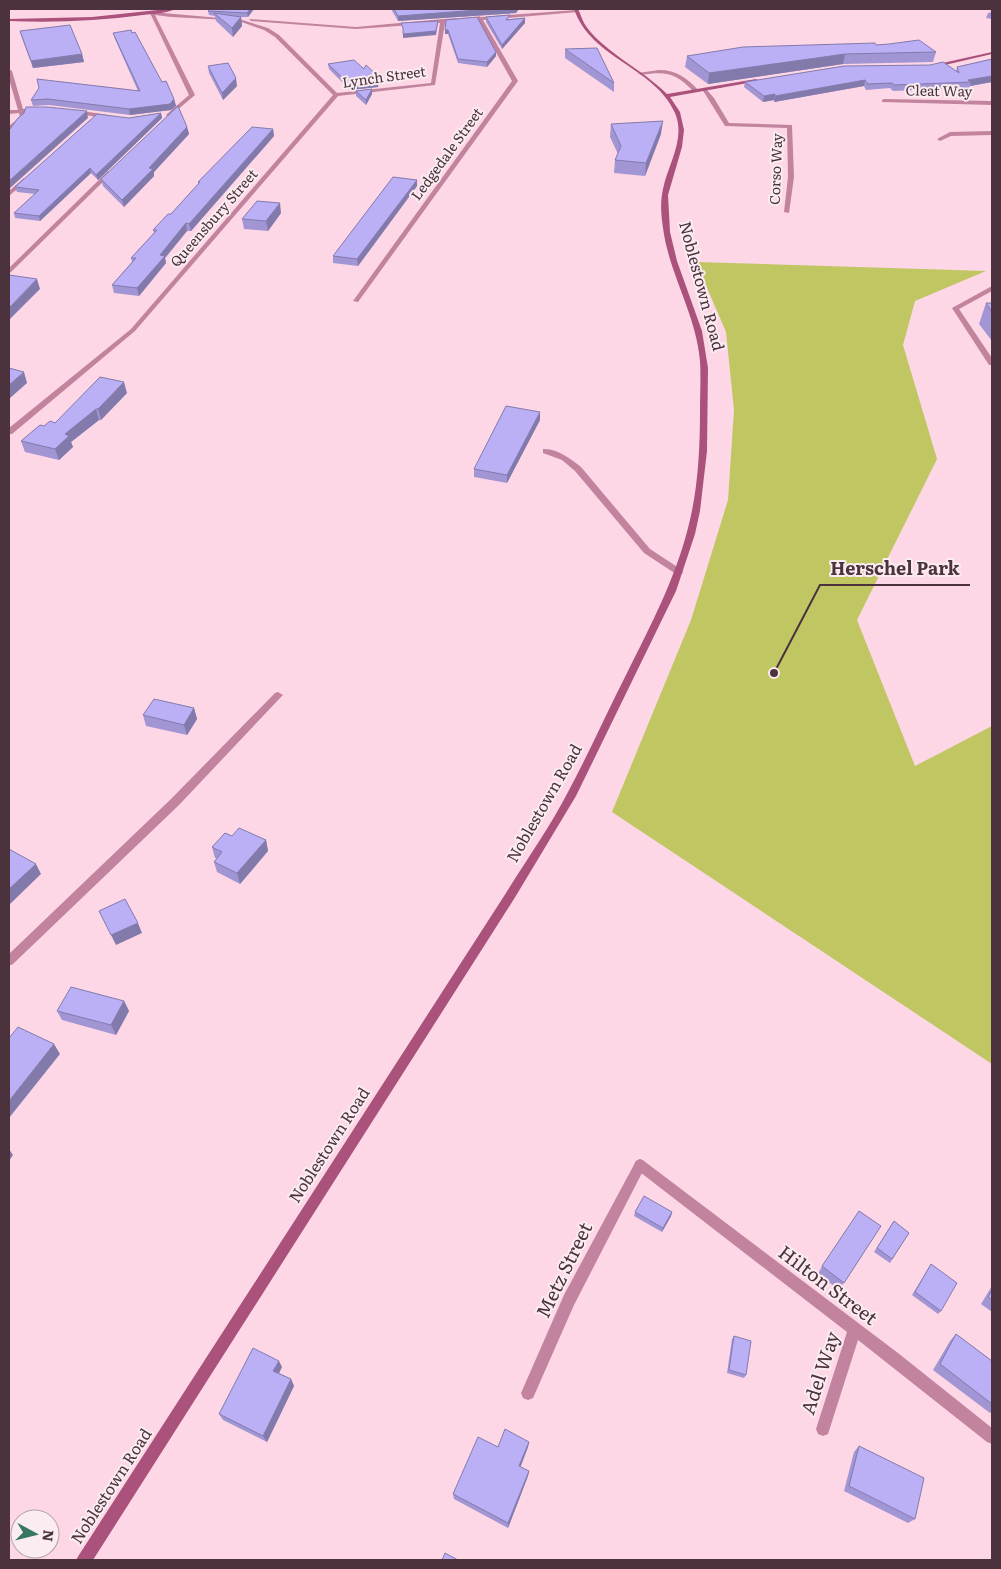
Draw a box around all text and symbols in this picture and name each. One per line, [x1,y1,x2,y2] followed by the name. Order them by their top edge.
[341,60,427,92] street label: Lynch Street
[905,79,974,101] street label: Cleat Way
[406,103,487,204] street label: Ledgedale Street
[764,132,786,205] street label: Corso Way
[165,164,262,271] street label: Queensbury Street
[674,218,732,353] street label: Noblestown Road
[820,552,970,585] callout: Herschel Park
[830,554,961,581] text: Herschel Park
[499,739,587,866] street label: Noblestown Road
[282,1082,375,1207] street label: Noblestown Road
[528,1217,598,1322] street label: Metz Street
[773,1238,884,1331] street label: Hilton Street
[792,1328,846,1418] street label: Adel Way
[64,1423,157,1548] street label: Noblestown Road
[10,1509,60,1559] north arrow
[38,1529,60,1543] text: N

